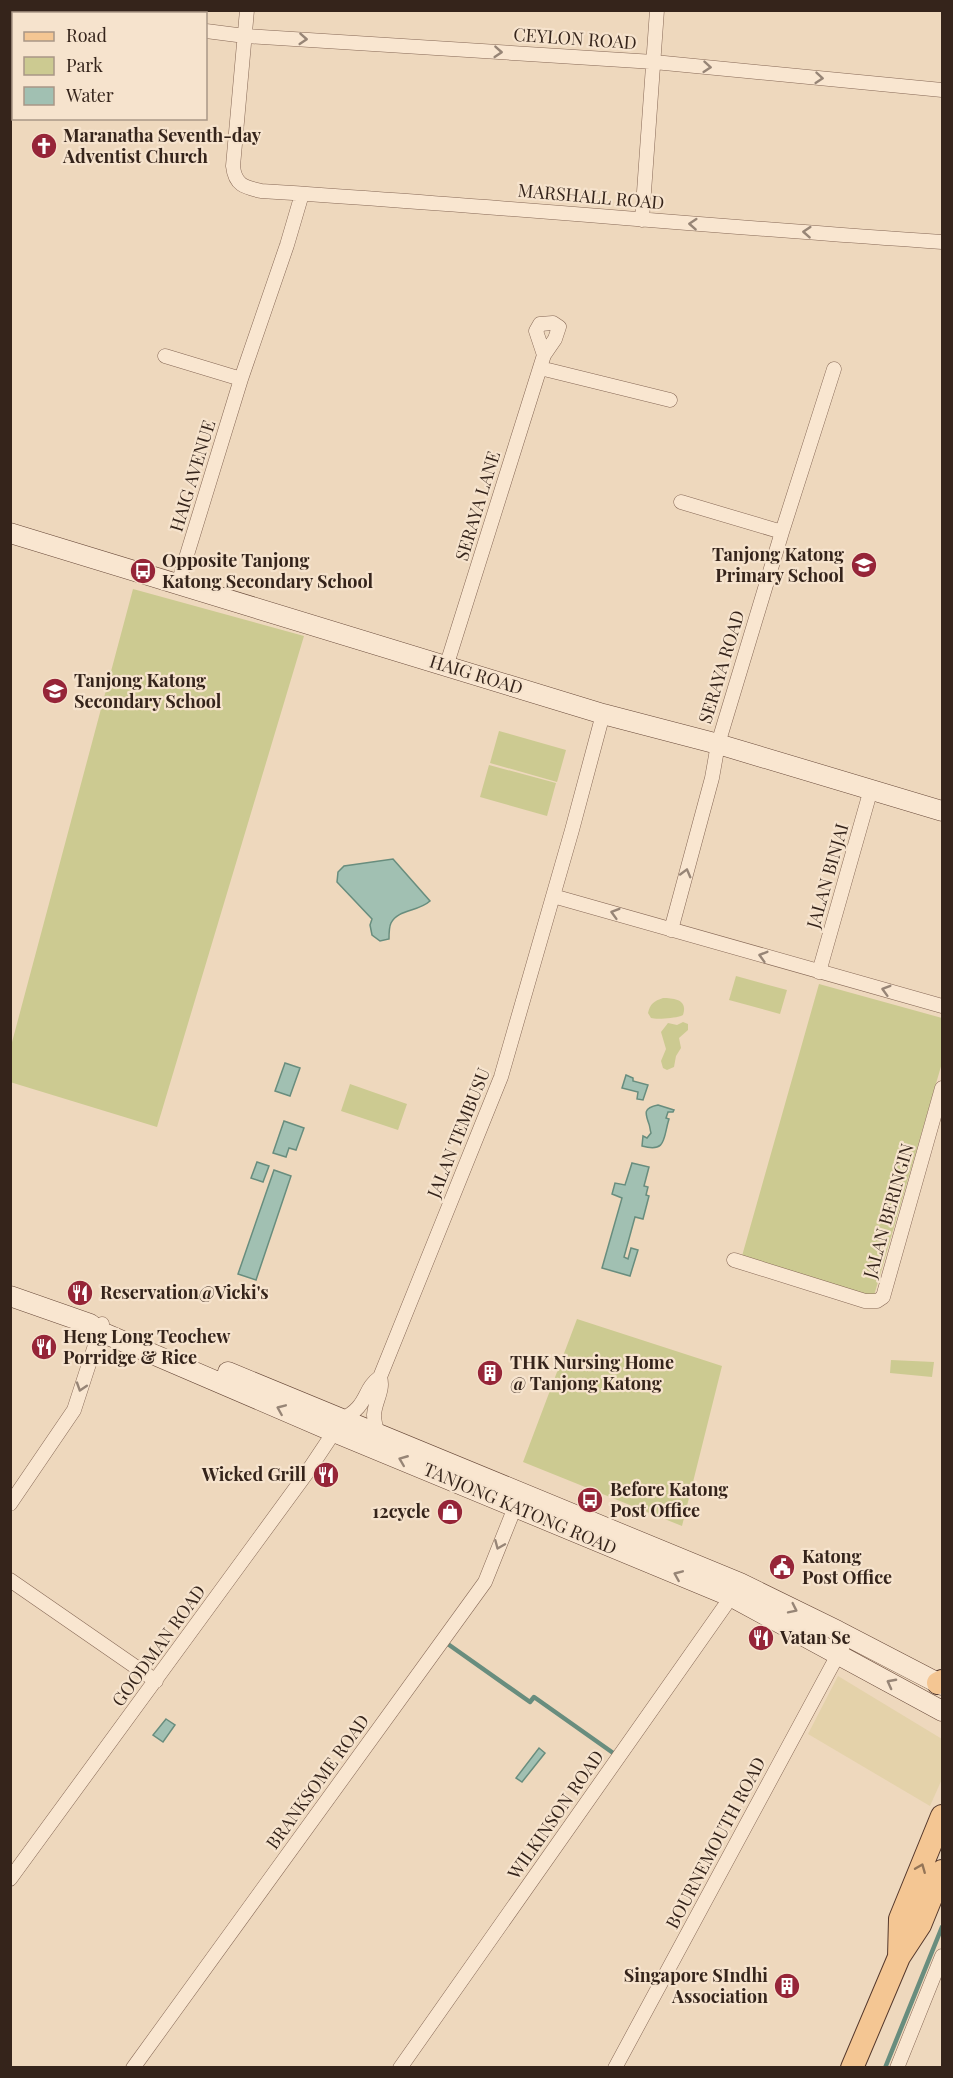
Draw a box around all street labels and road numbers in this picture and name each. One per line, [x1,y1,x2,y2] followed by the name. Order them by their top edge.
[513,22,638,54] street label: CEYLON ROAD
[517,178,665,214] street label: MARSHALL ROAD
[164,417,220,535] street label: HAIG AVENUE
[449,448,505,564] street label: SERAYA LANE
[692,607,750,726] street label: SERAYA ROAD
[427,648,526,700] street label: HAIG ROAD
[800,820,853,932] street label: JALAN BINJAI
[421,1064,495,1202] street label: JALAN TEMBUSU
[857,1140,919,1282] street label: JALAN BERINGIN
[420,1456,621,1560] street label: TANJONG KATONG ROAD
[106,1580,210,1711] street label: GOODMAN ROAD
[260,1709,374,1854] street label: BRANKSOME ROAD
[501,1745,609,1885] street label: WILKINSON ROAD
[660,1753,771,1933] street label: BOURNEMOUTH ROAD

